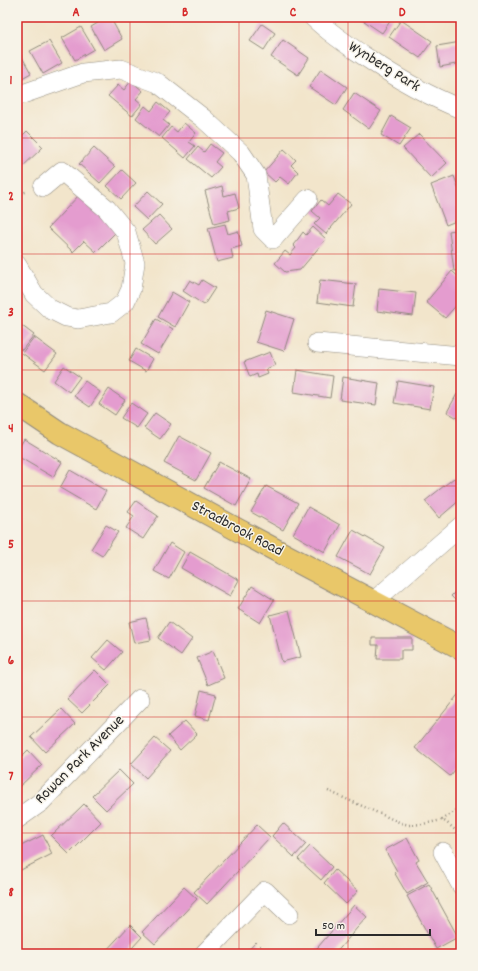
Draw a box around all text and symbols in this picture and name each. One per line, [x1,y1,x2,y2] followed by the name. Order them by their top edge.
[72,4,80,23] text: A
[182,4,188,23] text: B
[290,4,297,23] text: C
[399,4,406,23] text: D
[344,36,424,98] street label: Wynberg Park
[10,72,13,91] text: 1
[8,188,14,207] text: 2
[8,304,14,323] text: 3
[8,420,14,439] text: 4
[187,495,287,563] street label: Stradbrook Road
[8,536,14,555] text: 5
[8,652,15,671] text: 6
[30,710,130,810] street label: Rowan Park Avenue
[9,768,14,787] text: 7
[8,884,14,903] text: 8
[316,911,430,937] scale bar
[322,918,345,935] text: 50 m

